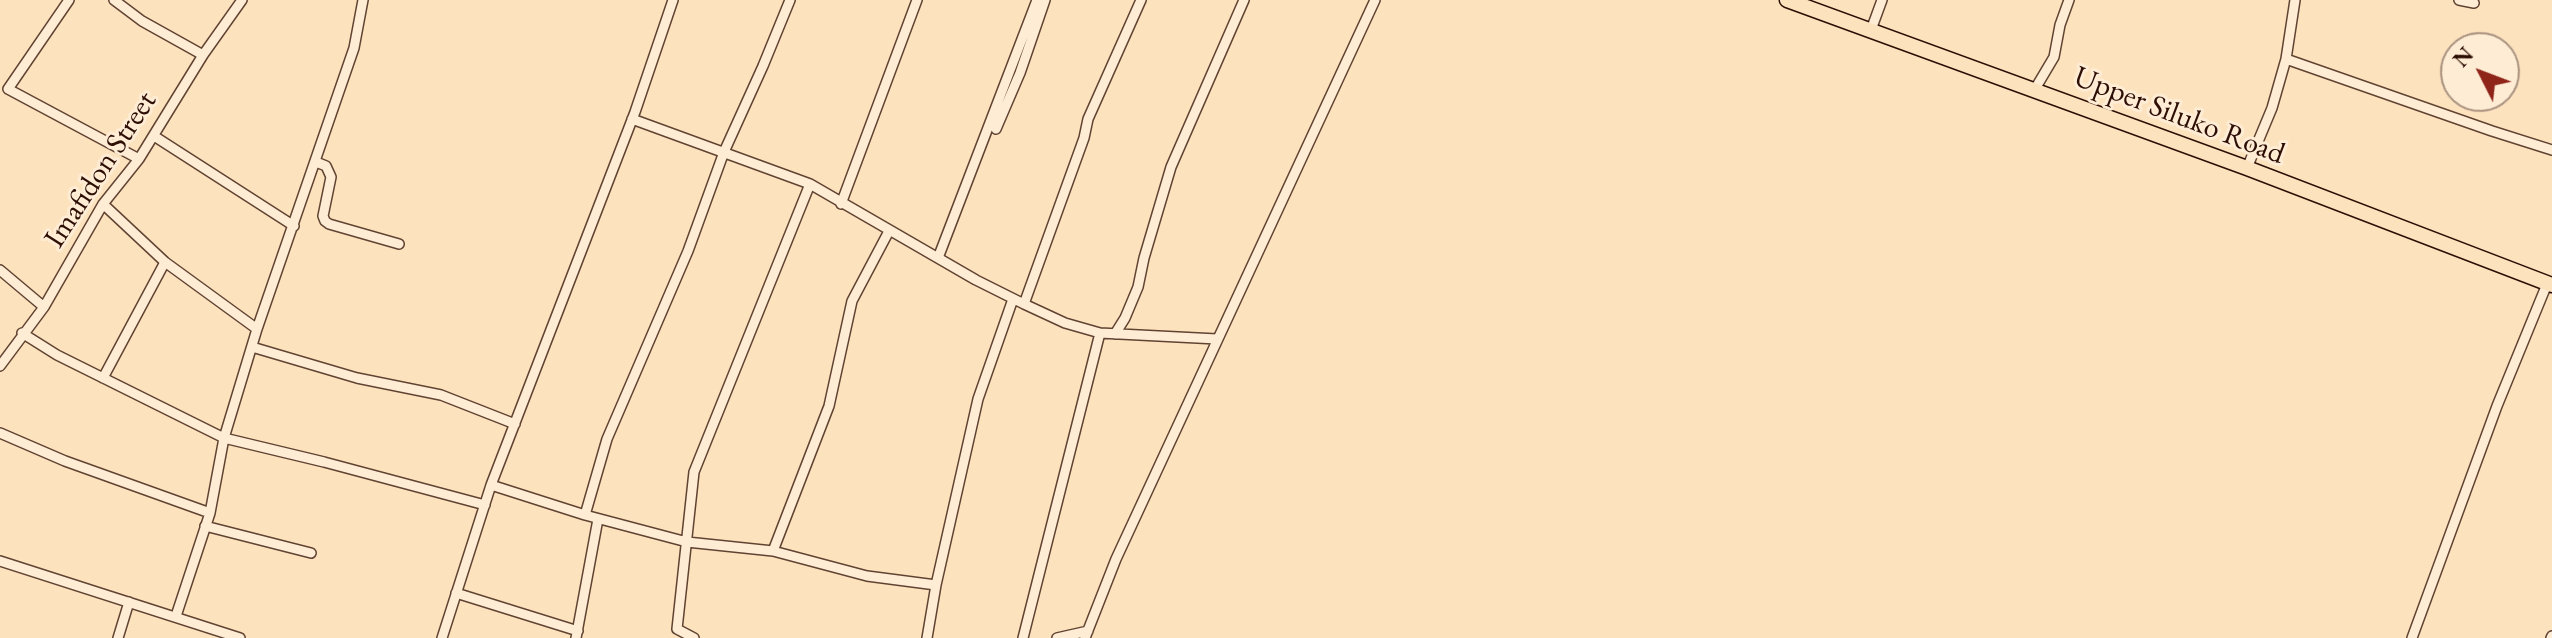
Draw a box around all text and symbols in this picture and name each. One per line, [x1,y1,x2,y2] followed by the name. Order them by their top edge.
[2440,32,2520,112] north arrow
[2447,41,2480,73] text: N
[2068,59,2290,173] street label: Upper Siluko Road
[37,85,165,255] street label: Imafidon Street

